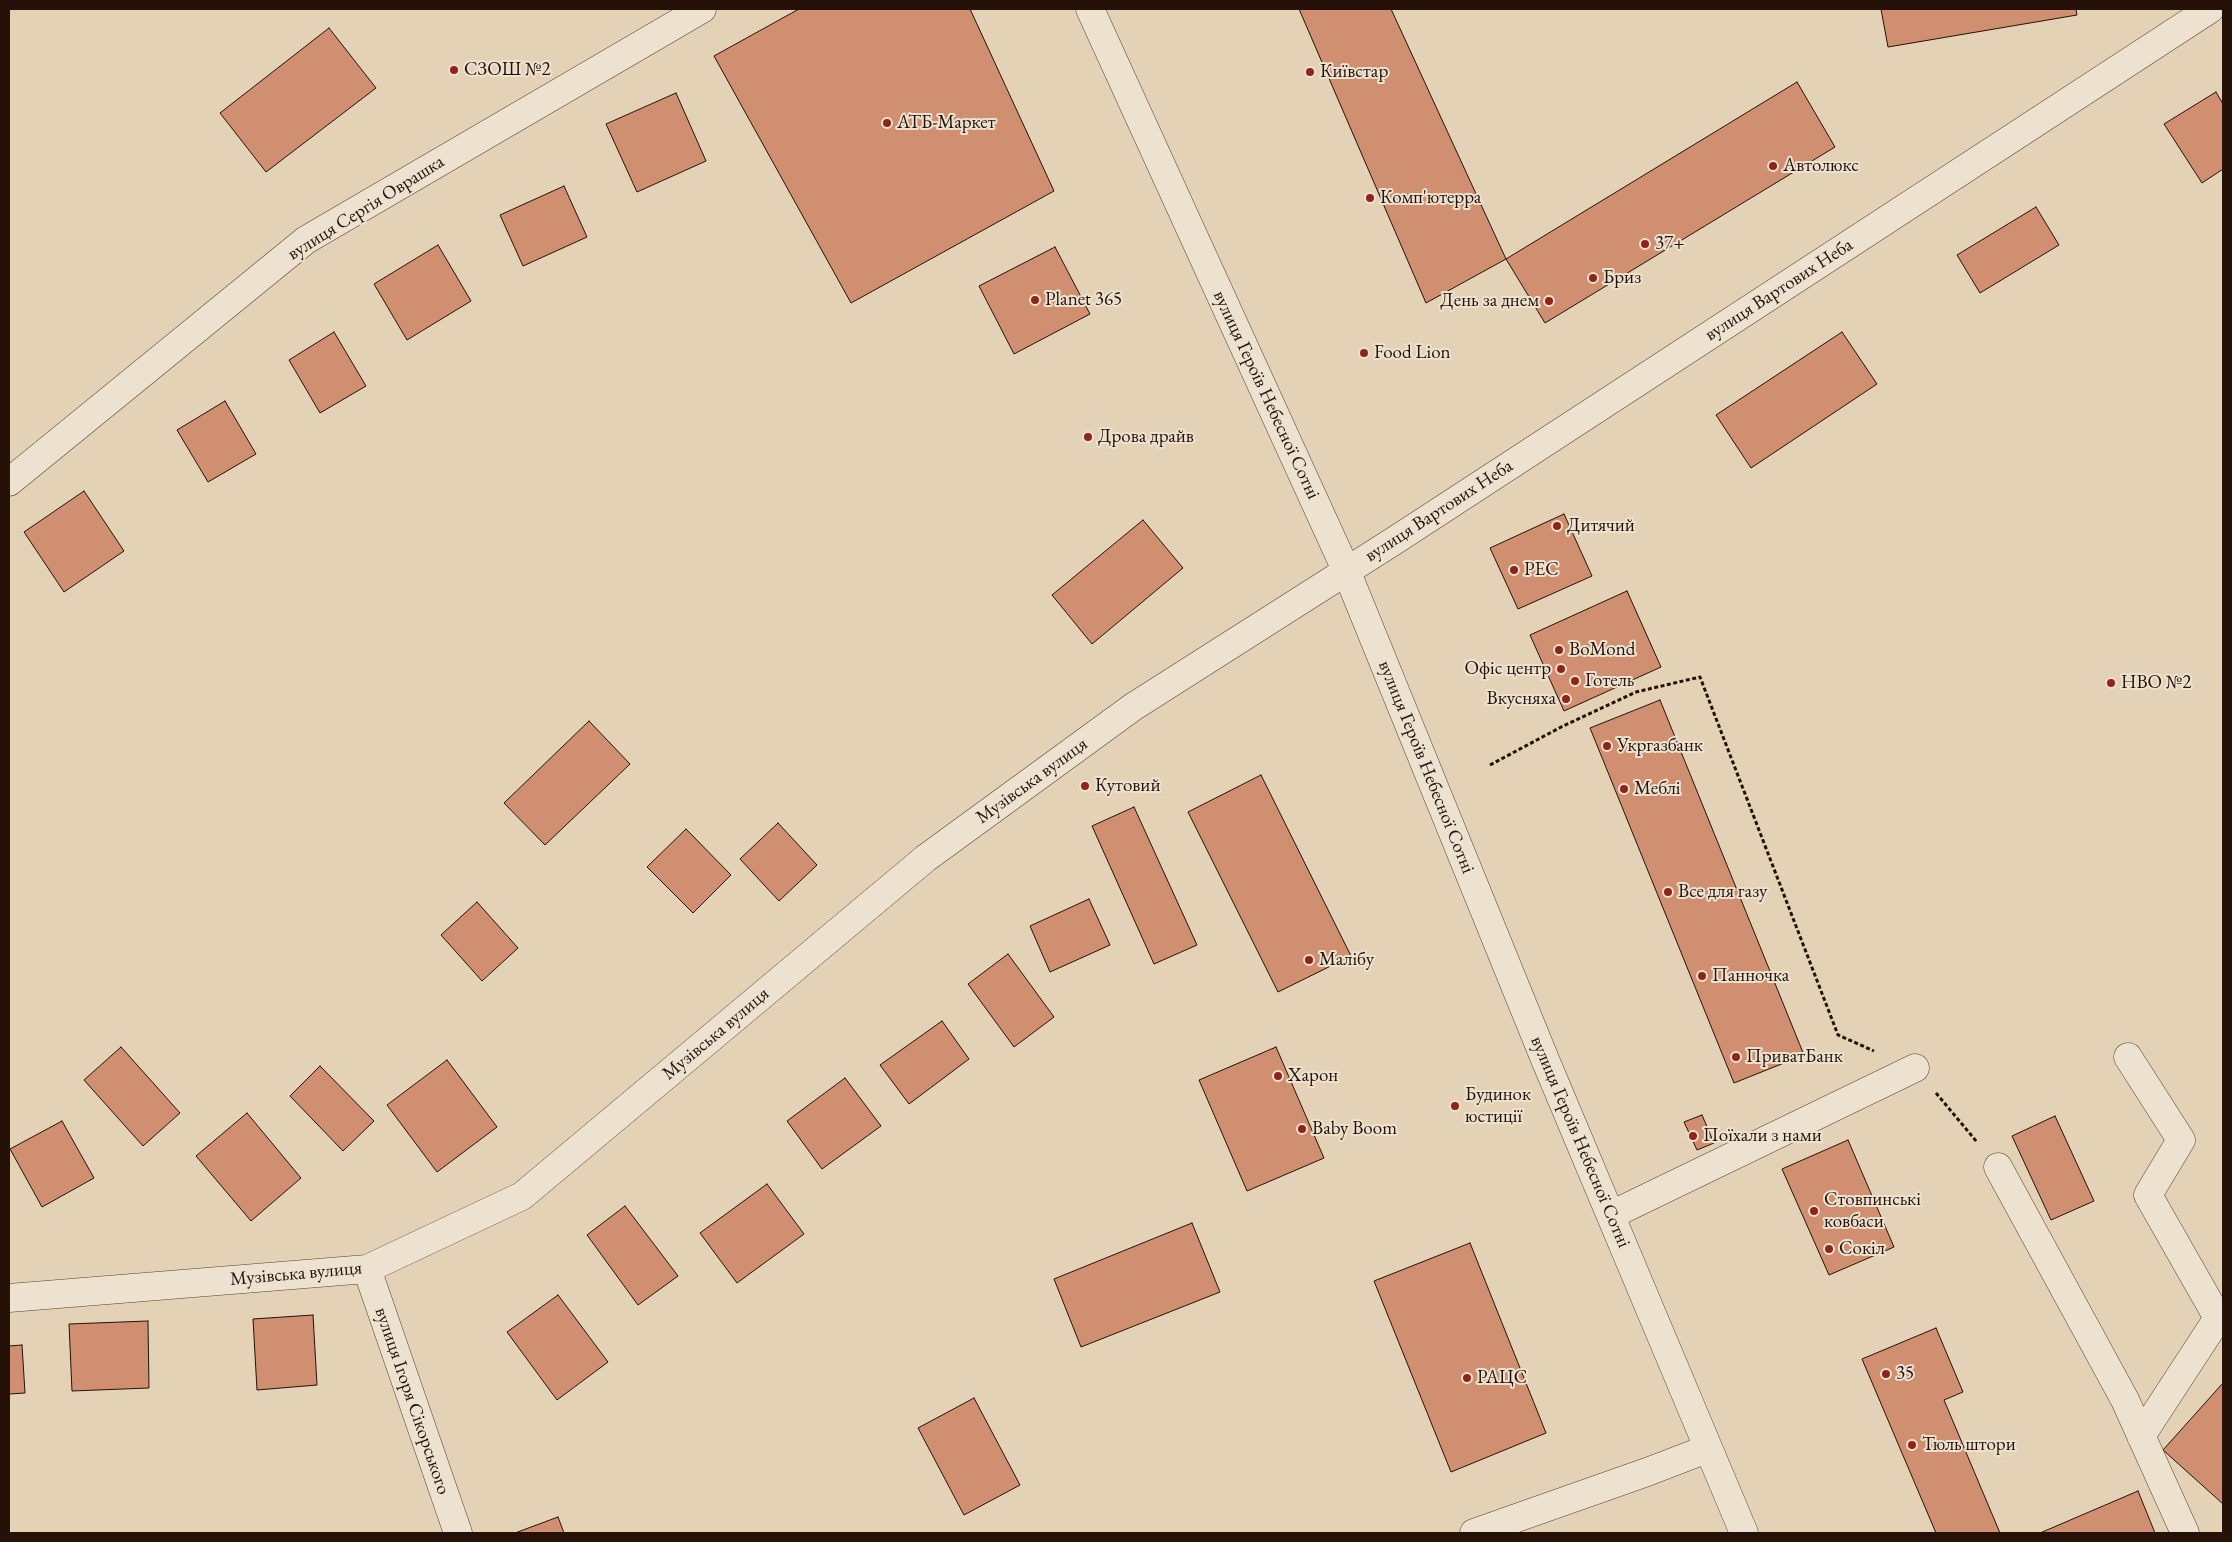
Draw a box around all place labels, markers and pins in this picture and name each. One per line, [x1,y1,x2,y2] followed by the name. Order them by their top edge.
[464,59,551,81] place label: СЗОШ №2
[1320,61,1388,83] place label: Київстар
[448,64,460,76] marker: СЗОШ №2
[1304,66,1316,78] marker: Київстар
[897,112,996,134] place label: АТБ-Маркет
[881,117,893,129] marker: АТБ-Маркет
[1783,155,1859,177] place label: Автолюкс
[1767,160,1779,172] marker: Автолюкс
[1380,187,1481,209] place label: Комп'ютерра
[1364,192,1376,204] marker: Комп'ютерра
[1655,233,1684,255] place label: 37+
[1639,238,1651,250] marker: 37+
[1603,267,1641,289] place label: Бриз
[1587,272,1599,284] marker: Бриз
[1045,289,1122,311] place label: Planet 365
[1440,290,1539,312] place label: День за днем
[1029,294,1041,306] marker: Planet 365
[1543,295,1555,307] marker: День за днем
[1374,342,1451,364] place label: Food Lion
[1358,347,1370,359] marker: Food Lion
[1098,426,1194,448] place label: Дрова драйв
[1082,431,1094,443] marker: Дрова драйв
[1567,515,1635,537] place label: Дитячий
[1551,520,1563,532] marker: Дитячий
[1524,559,1559,581] place label: РЕС
[1508,564,1520,576] marker: РЕС
[1569,639,1635,661] place label: BoMond
[1553,644,1565,656] marker: BoMond
[1464,658,1551,680] place label: Офіс центр
[1555,663,1567,675] marker: Офіс центр
[1585,670,1635,692] place label: Готель
[2121,672,2191,694] place label: НВО №2
[1569,675,1581,687] marker: Готель
[2105,677,2117,689] marker: НВО №2
[1487,688,1556,710] place label: Вкусняха
[1560,693,1572,705] marker: Вкусняха
[1617,735,1703,757] place label: Укргазбанк
[1601,740,1613,752] marker: Укргазбанк
[1095,775,1160,797] place label: Кутовий
[1634,778,1680,800] place label: Меблі
[1079,780,1091,792] marker: Кутовий
[1618,783,1630,795] marker: Меблі
[1678,881,1767,903] place label: Все для газу
[1662,886,1674,898] marker: Все для газу
[1319,949,1374,971] place label: Малібу
[1303,954,1315,966] marker: Малібу
[1712,965,1789,987] place label: Панночка
[1696,970,1708,982] marker: Панночка
[1746,1046,1843,1068] place label: ПриватБанк
[1730,1051,1742,1063] marker: ПриватБанк
[1288,1065,1338,1087] place label: Харон
[1272,1070,1284,1082] marker: Харон
[1465,1084,1531,1128] place label: Будинок юстиції
[1449,1100,1461,1112] marker: Будинок юстиції
[1312,1118,1397,1140] place label: Baby Boom
[1296,1123,1308,1135] marker: Baby Boom
[1703,1125,1822,1147] place label: Поїхали з нами
[1687,1130,1699,1142] marker: Поїхали з нами
[1824,1189,1921,1233] place label: Стовпинські ковбаси
[1808,1205,1820,1217] marker: Стовпинські ковбаси
[1839,1238,1885,1260] place label: Сокіл
[1823,1243,1835,1255] marker: Сокіл
[1896,1363,1914,1385] place label: 35
[1477,1367,1527,1389] place label: РАЦС
[1880,1368,1892,1380] marker: 35
[1461,1372,1473,1384] marker: РАЦС
[1922,1434,2016,1456] place label: Тюль штори
[1906,1439,1918,1451] marker: Тюль штори

